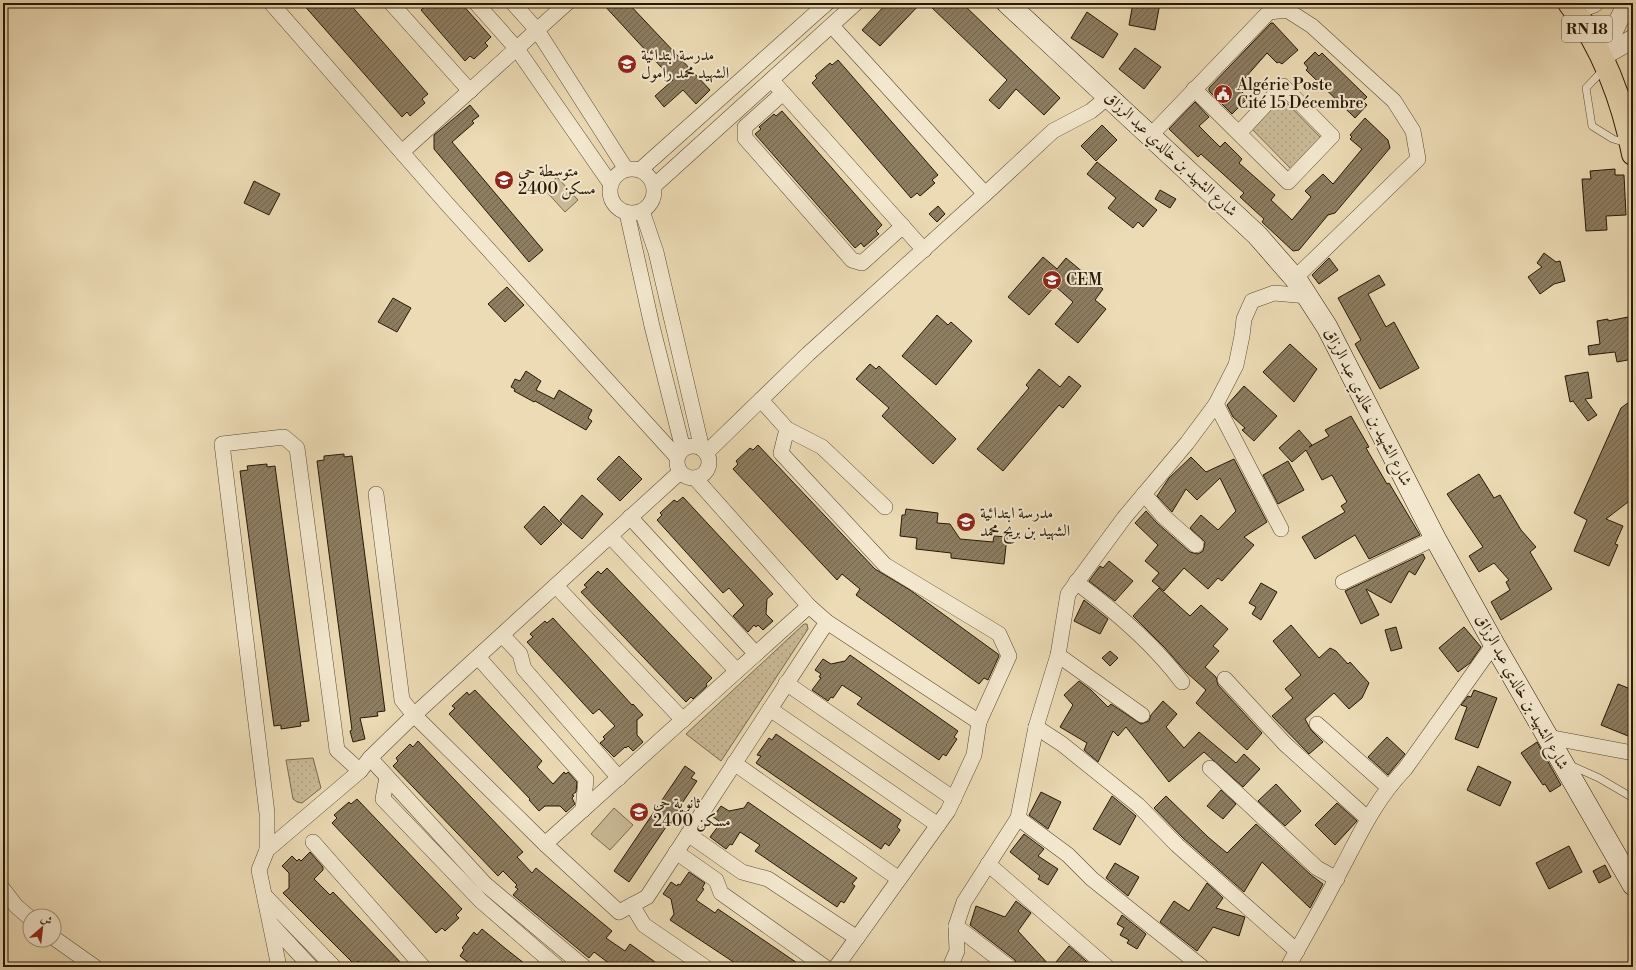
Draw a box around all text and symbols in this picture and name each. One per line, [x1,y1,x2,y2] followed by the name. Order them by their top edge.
[1562,16,1612,42] road number: RN 18
[641,45,729,83] place label: مدرسة ابتدائية الشهيد محمد رامول
[616,53,638,75] school or university icon: مدرسة ابتدائية الشهيد محمد رامول
[1236,75,1364,113] place label: Algérie Poste Cité 15 Décembre
[1212,83,1234,105] public building icon: Algérie Poste Cité 15 Décembre
[1098,87,1242,223] street label: شارع الشهيد بن خالدي عبد الرزاق
[518,161,596,200] place label: متوسطة حي 2400 مسكن
[493,169,515,191] school or university icon: متوسطة حي 2400 مسكن
[1041,269,1063,291] school or university icon: CEM
[1066,270,1102,290] place label: CEM
[1317,325,1417,491] street label: شارع الشهيد بن خالدي عبد الرزاق
[980,503,1070,544] place label: مدرسة ابتدائية الشهيد بن بريح محمد
[955,511,977,533] school or university icon: مدرسة ابتدائية الشهيد بن بريح محمد
[1468,611,1573,775] street label: شارع الشهيد بن خالدي عبد الرزاق
[653,793,731,832] place label: ثانوية حي 2400 مسكن
[628,801,650,823] school or university icon: ثانوية حي 2400 مسكن
[22,908,62,948] north arrow
[38,911,54,929] text: ش

